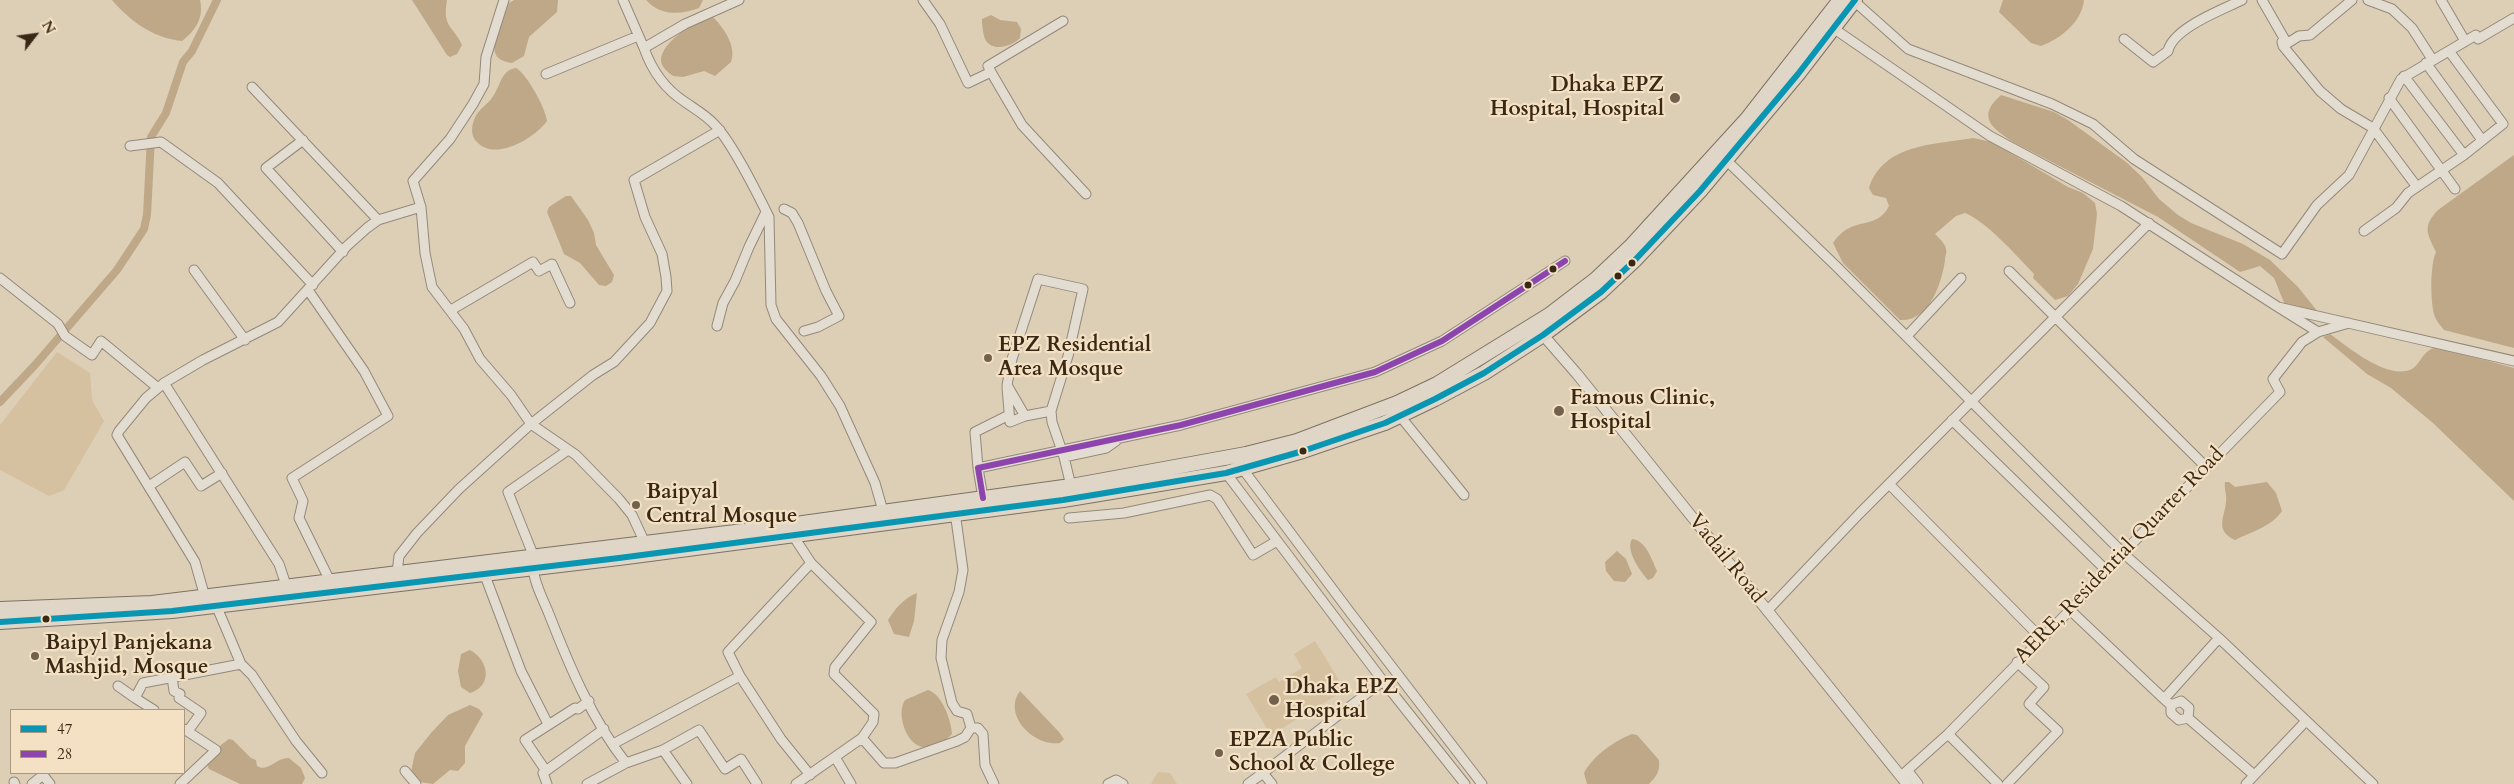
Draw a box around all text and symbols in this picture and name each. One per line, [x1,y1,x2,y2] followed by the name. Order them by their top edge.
[10,10,60,60] north arrow
[37,17,60,37] text: N
[1490,73,1664,123] place label: Dhaka EPZ Hospital, Hospital
[1668,91,1682,105] marker: Dhaka EPZ Hospital, Hospital
[1627,258,1637,268] unlabelled marker
[1548,264,1558,274] unlabelled marker
[1613,271,1623,281] unlabelled marker
[1523,280,1533,290] unlabelled marker
[998,333,1151,383] place label: EPZ Residential Area Mosque
[982,352,994,364] marker: EPZ Residential Area Mosque
[1570,386,1715,436] place label: Famous Clinic, Hospital
[1552,404,1566,418] marker: Famous Clinic, Hospital
[2010,443,2230,669] street label: AERE, Residential Quarter Road
[1298,446,1308,456] unlabelled marker
[646,480,798,530] place label: Baipyal Central Mosque
[630,499,642,511] marker: Baipyal Central Mosque
[1682,509,1770,609] street label: Vadail Road
[41,614,51,624] unlabelled marker
[45,631,213,681] place label: Baipyl Panjekana Mashjid, Mosque
[29,650,41,662] marker: Baipyl Panjekana Mashjid, Mosque
[1285,675,1398,725] place label: Dhaka EPZ Hospital
[1267,693,1281,707] marker: Dhaka EPZ Hospital
[10,709,185,774] legend
[57,719,72,739] text: 47
[1229,728,1395,778] place label: EPZA Public School & College
[57,744,72,764] text: 28
[1213,747,1225,759] marker: EPZA Public School & College

